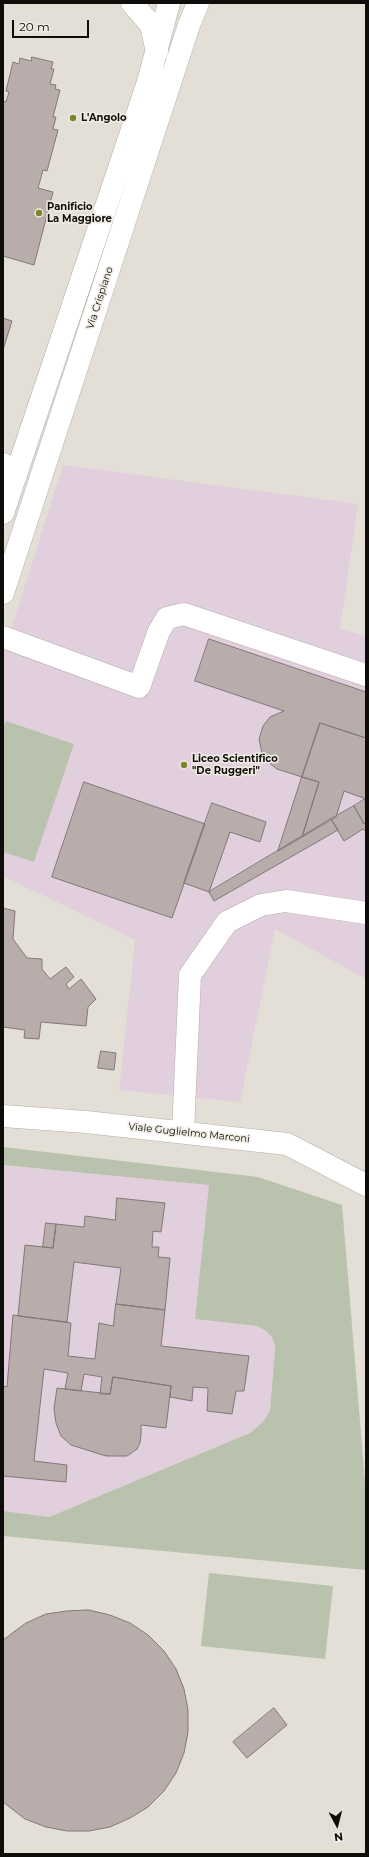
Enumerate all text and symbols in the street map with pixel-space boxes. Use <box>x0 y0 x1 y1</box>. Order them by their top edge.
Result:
scale bar <box>14 12 91 38</box>
text: 20 m <box>19 19 50 34</box>
place label: L'Angolo <box>81 112 127 124</box>
marker: L'Angolo <box>68 113 78 123</box>
place label: Panificio La Maggiore <box>47 201 112 224</box>
marker: Panificio La Maggiore <box>34 208 44 218</box>
street label: Via Crispiano <box>84 265 116 331</box>
place label: Liceo Scientifico "De Ruggeri" <box>192 753 278 776</box>
marker: Liceo Scientifico "De Ruggeri" <box>179 760 189 770</box>
street label: Viale Guglielmo Marconi <box>128 1121 250 1145</box>
north arrow <box>317 1805 357 1845</box>
text: N <box>333 1829 344 1844</box>

